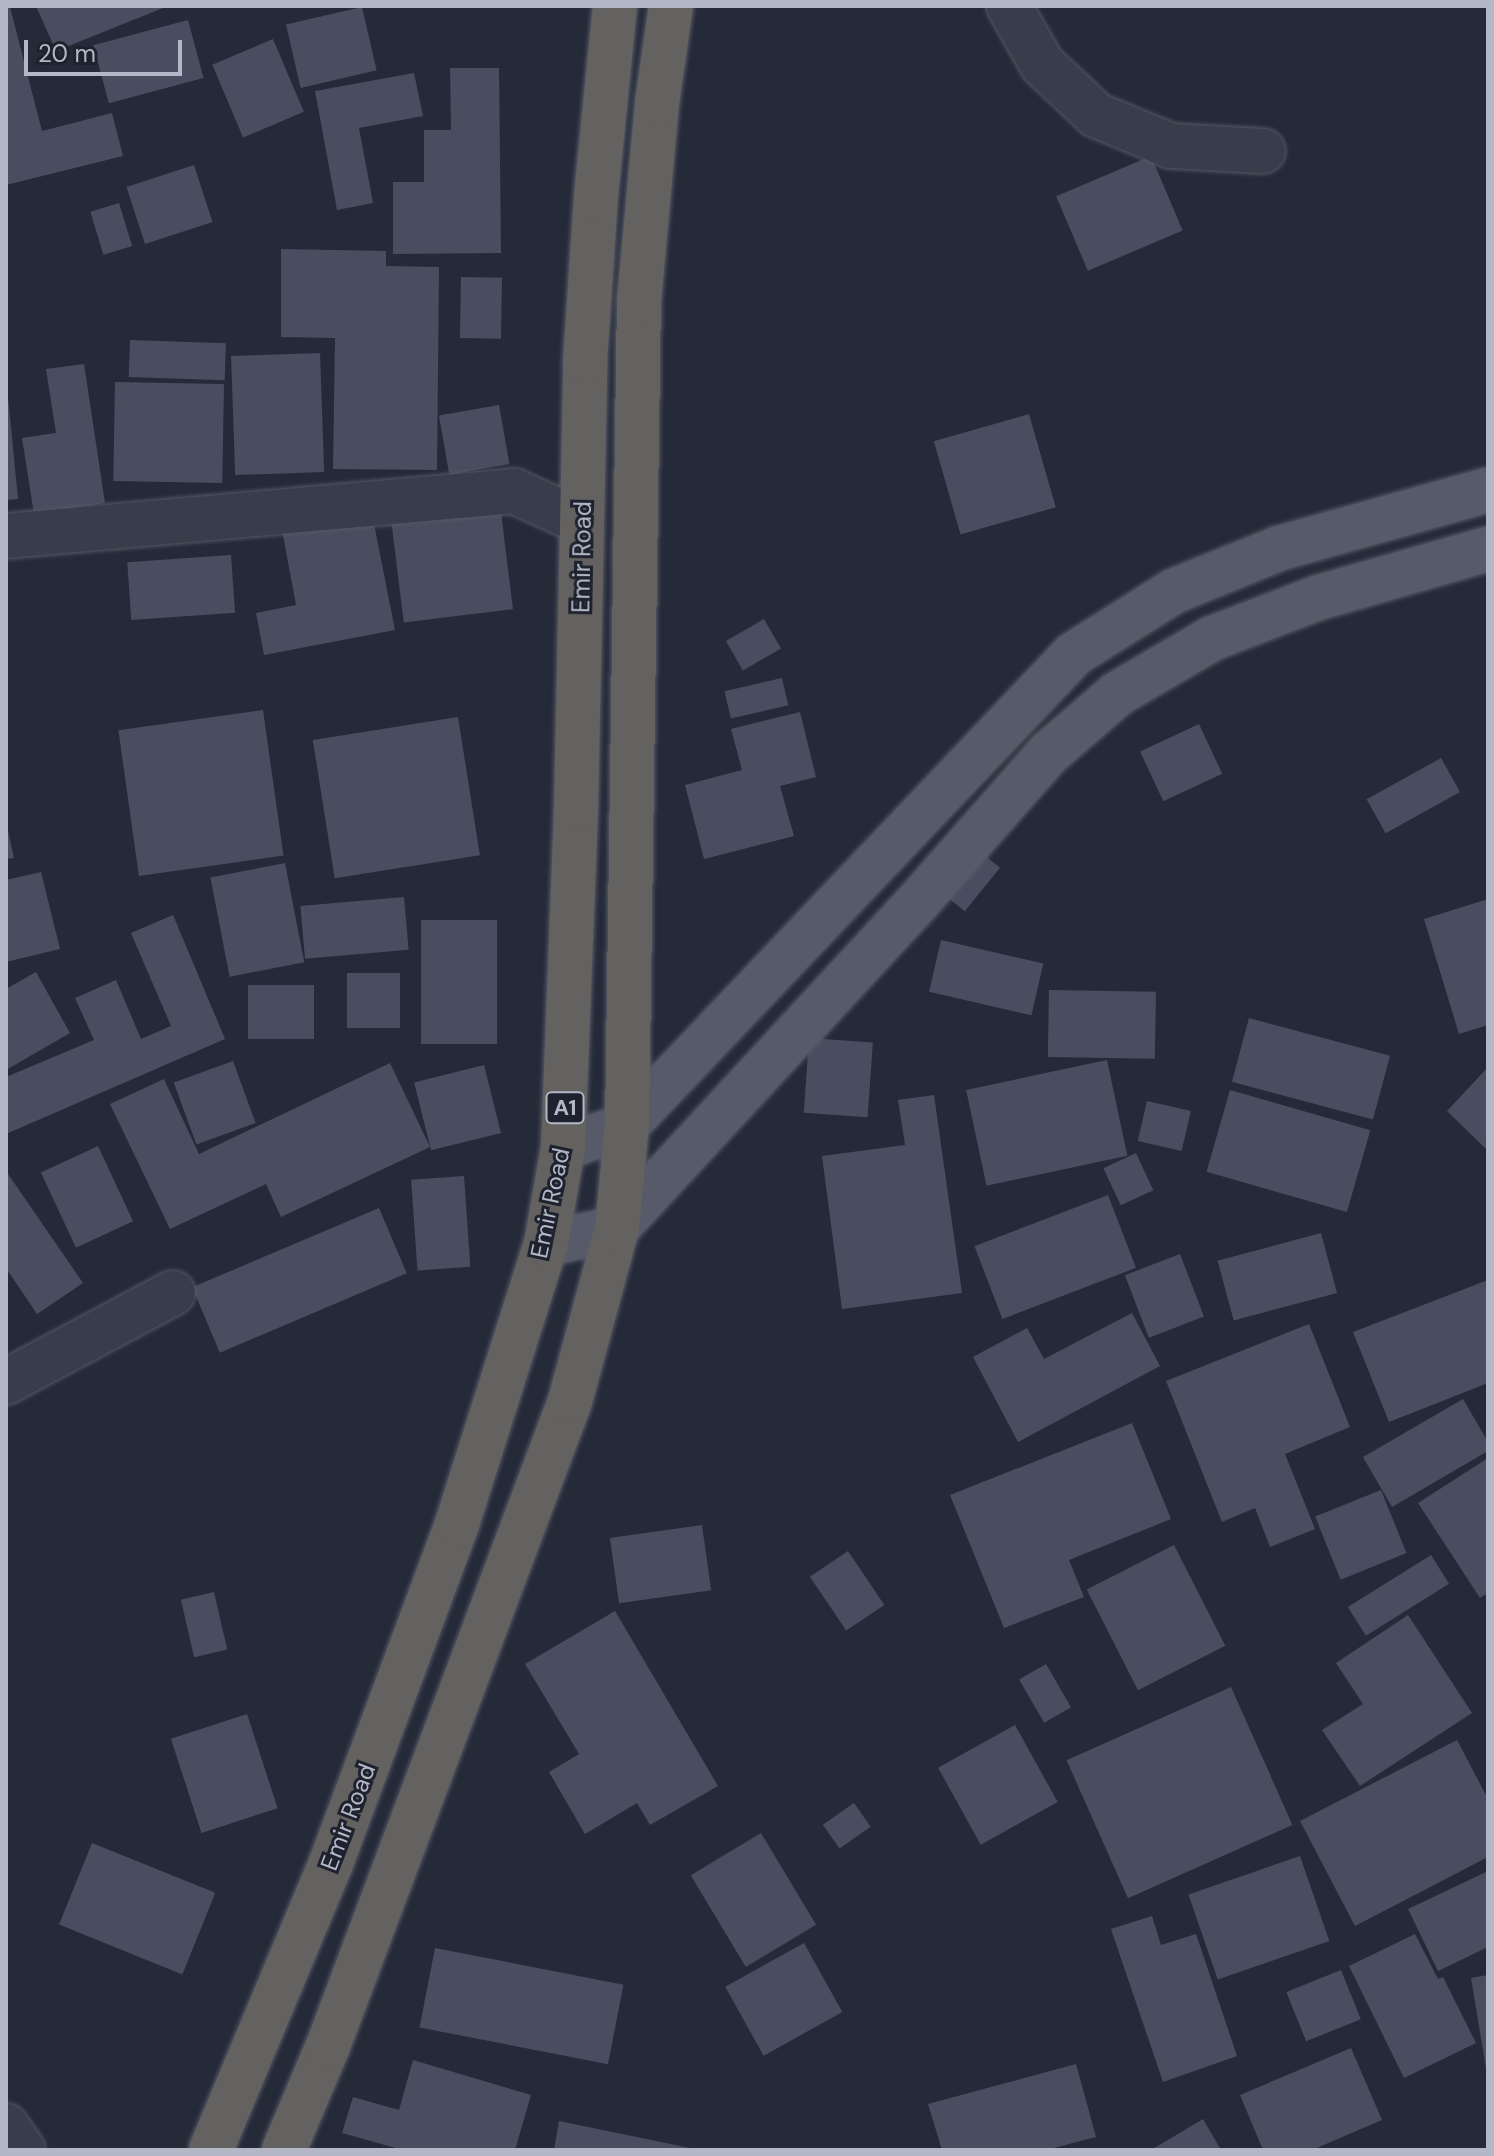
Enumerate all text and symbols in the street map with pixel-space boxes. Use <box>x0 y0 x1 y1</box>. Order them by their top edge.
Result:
scale bar <box>28 24 186 74</box>
text: 20 m <box>38 38 96 69</box>
street label: Emir Road <box>567 501 597 613</box>
road number: A1 <box>545 1090 585 1126</box>
street label: Emir Road <box>524 1145 576 1261</box>
street label: Emir Road <box>315 1760 381 1874</box>

